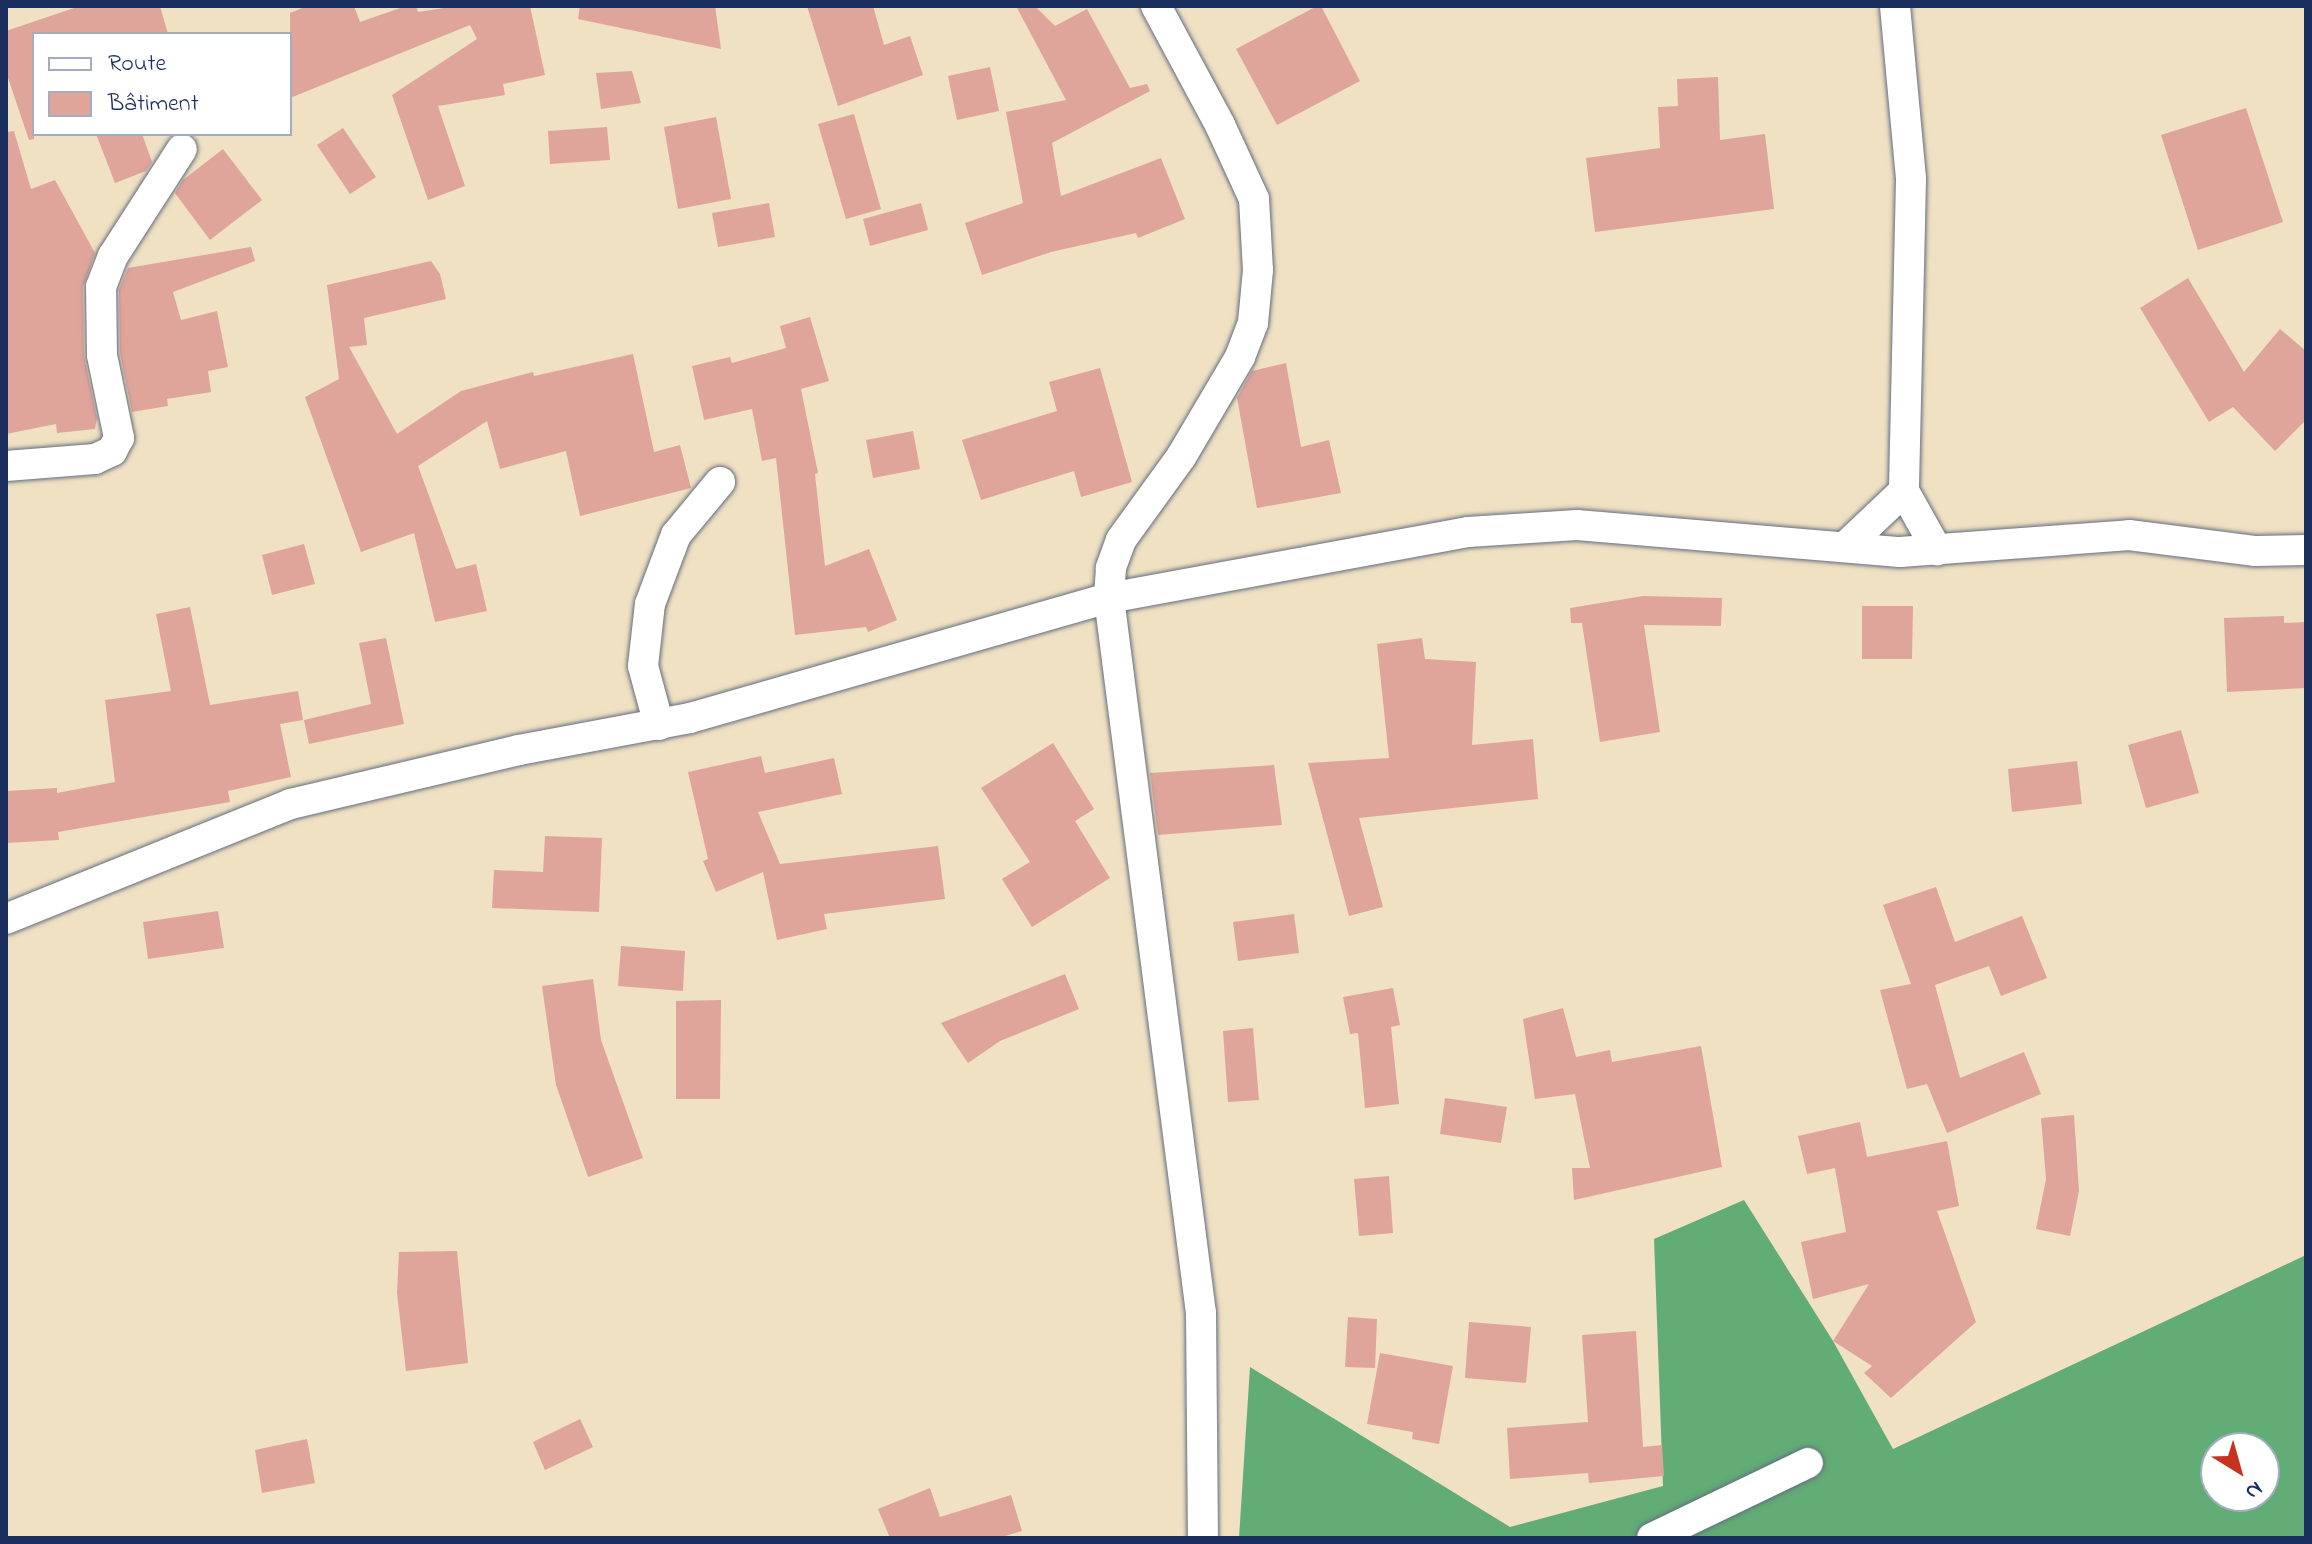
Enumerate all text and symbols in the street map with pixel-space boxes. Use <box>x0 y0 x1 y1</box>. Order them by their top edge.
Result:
legend <box>32 32 292 136</box>
text: Route <box>108 47 166 82</box>
text: Bâtiment <box>108 87 199 122</box>
north arrow <box>2200 1432 2280 1512</box>
text: N <box>2238 1472 2269 1507</box>

